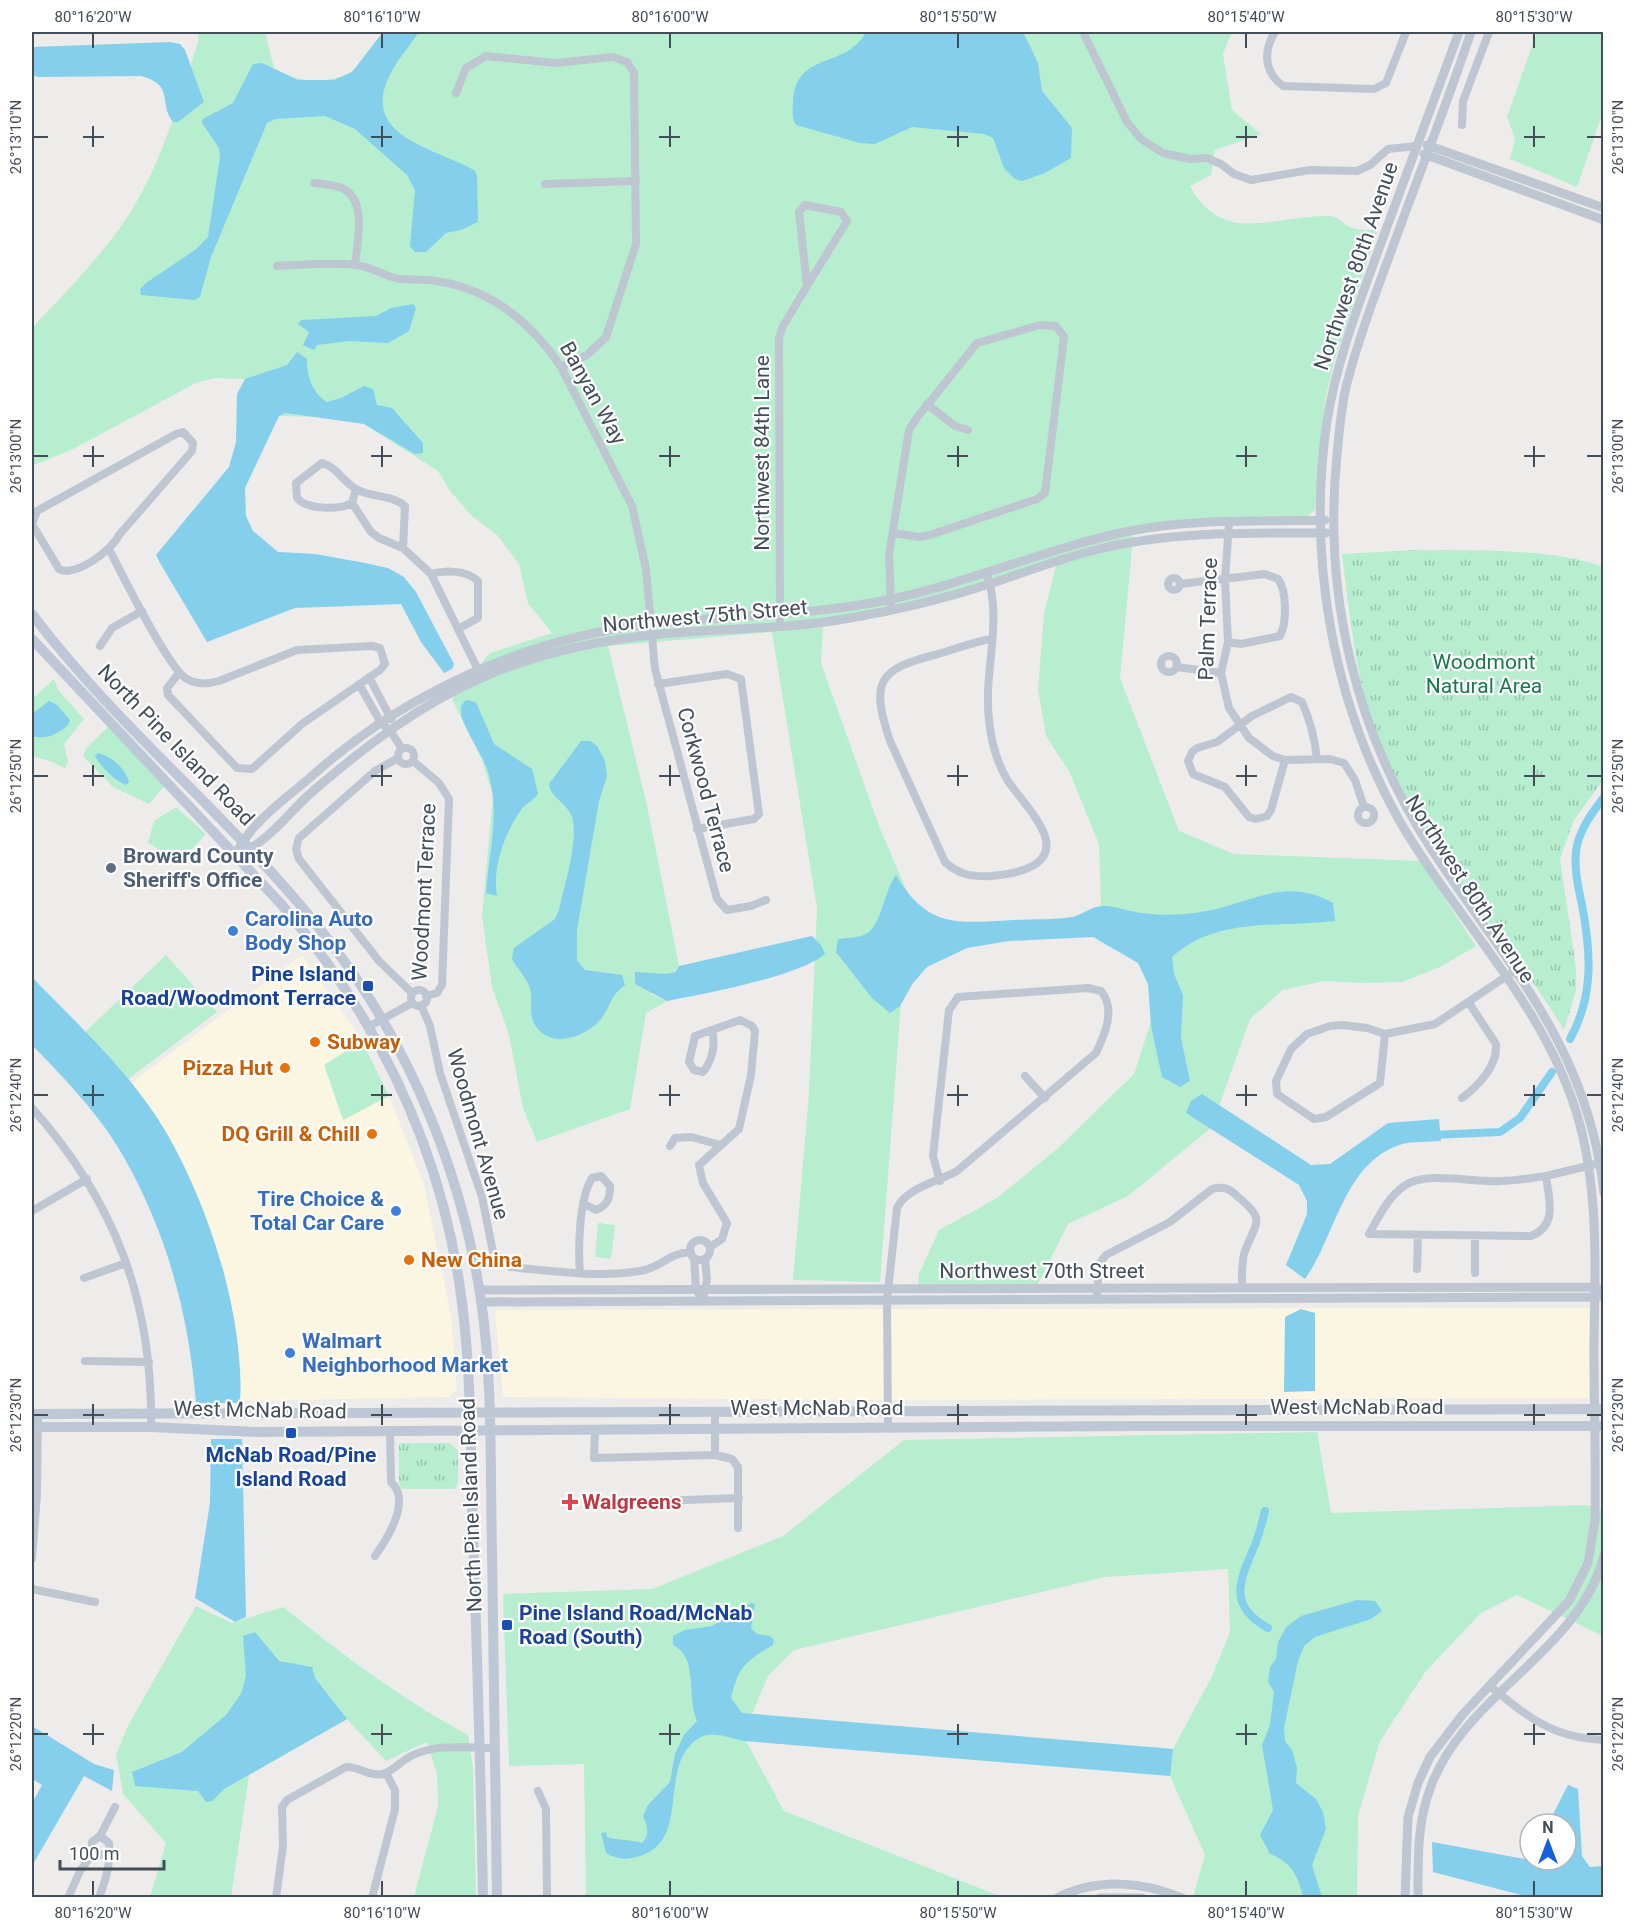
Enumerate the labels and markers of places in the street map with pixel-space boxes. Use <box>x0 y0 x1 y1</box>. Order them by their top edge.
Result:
place label: Broward County Sheriff's Office <box>123 844 274 892</box>
marker: Broward County Sheriff's Office <box>104 861 118 875</box>
place label: Carolina Auto Body Shop <box>245 907 373 955</box>
marker: Carolina Auto Body Shop <box>226 924 240 938</box>
place label: Pine Island Road/Woodmont Terrace <box>121 962 356 1010</box>
marker: Pine Island Road/Woodmont Terrace <box>361 979 375 993</box>
place label: Subway <box>327 1030 401 1054</box>
marker: Subway <box>308 1035 322 1049</box>
place label: Pizza Hut <box>182 1056 273 1080</box>
marker: Pizza Hut <box>278 1061 292 1075</box>
place label: DQ Grill & Chill <box>222 1122 360 1146</box>
marker: DQ Grill & Chill <box>365 1127 379 1141</box>
place label: Tire Choice & Total Car Care <box>250 1187 384 1235</box>
marker: Tire Choice & Total Car Care <box>389 1204 403 1218</box>
place label: New China <box>421 1248 522 1272</box>
marker: New China <box>402 1253 416 1267</box>
place label: Walmart Neighborhood Market <box>302 1329 508 1377</box>
marker: Walmart Neighborhood Market <box>283 1346 297 1360</box>
marker: McNab Road/Pine Island Road <box>284 1426 298 1440</box>
place label: McNab Road/Pine Island Road <box>206 1443 376 1491</box>
place label: Walgreens <box>582 1490 682 1514</box>
marker: Walgreens <box>563 1495 577 1509</box>
place label: Pine Island Road/McNab Road (South) <box>519 1601 753 1649</box>
marker: Pine Island Road/McNab Road (South) <box>500 1618 514 1632</box>

